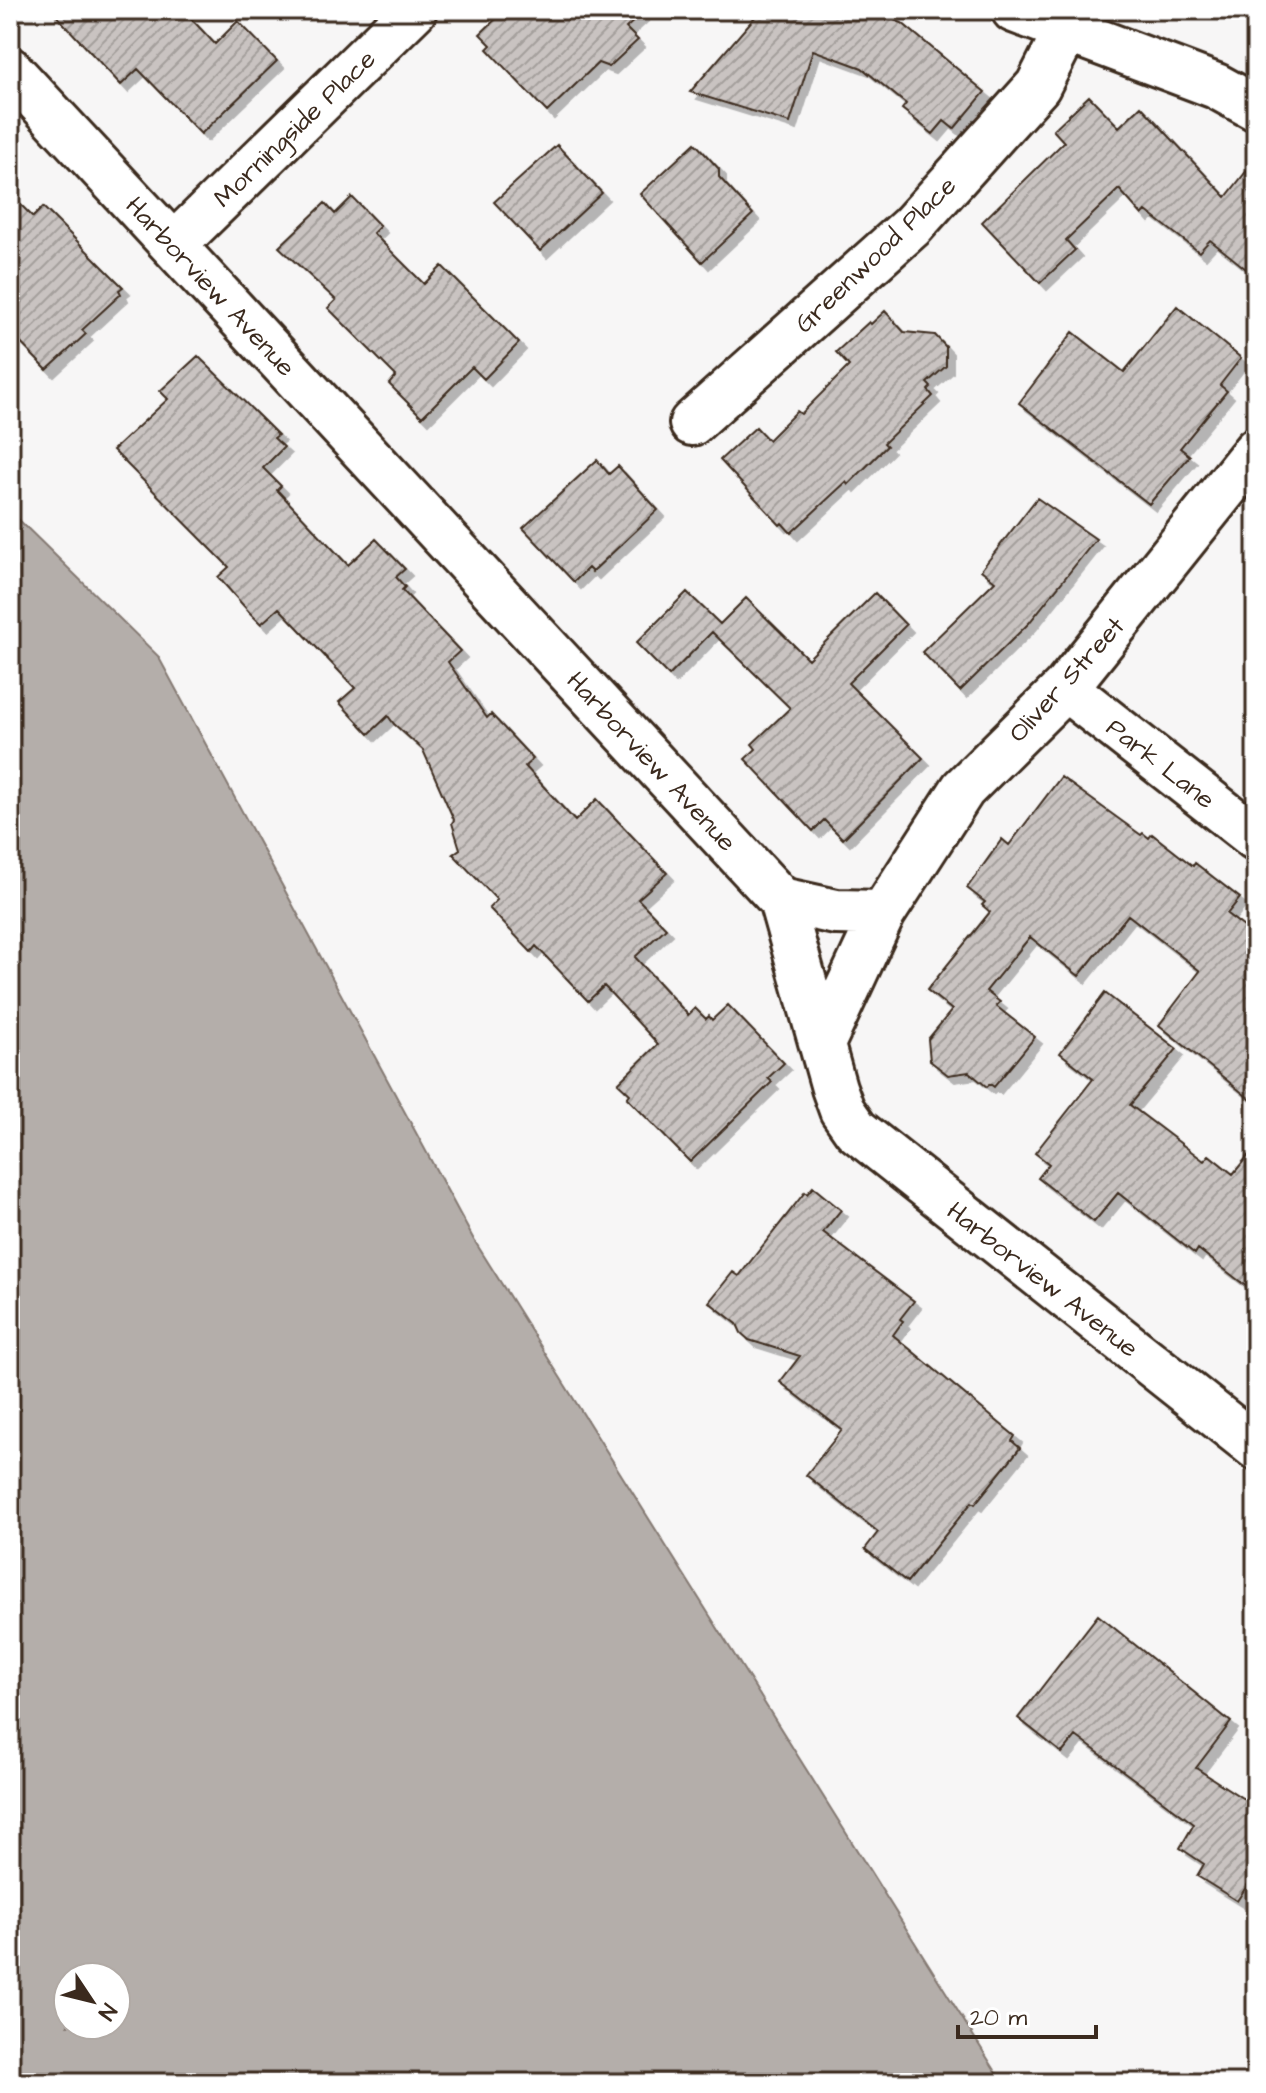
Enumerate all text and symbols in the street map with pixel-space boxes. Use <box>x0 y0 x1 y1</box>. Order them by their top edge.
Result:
street label: Morningside Place <box>206 42 385 217</box>
street label: Greenwood Place <box>787 168 964 341</box>
street label: Harborview Avenue <box>117 189 303 385</box>
street label: Oliver Street <box>1001 609 1133 750</box>
street label: Harborview Avenue <box>558 664 744 860</box>
street label: Park Lane <box>1099 710 1222 818</box>
street label: Harborview Avenue <box>939 1193 1146 1366</box>
north arrow <box>52 1961 132 2041</box>
scale bar <box>958 1989 1096 2039</box>
text: N <box>90 1997 124 2026</box>
text: 20 m <box>970 2001 1027 2035</box>

